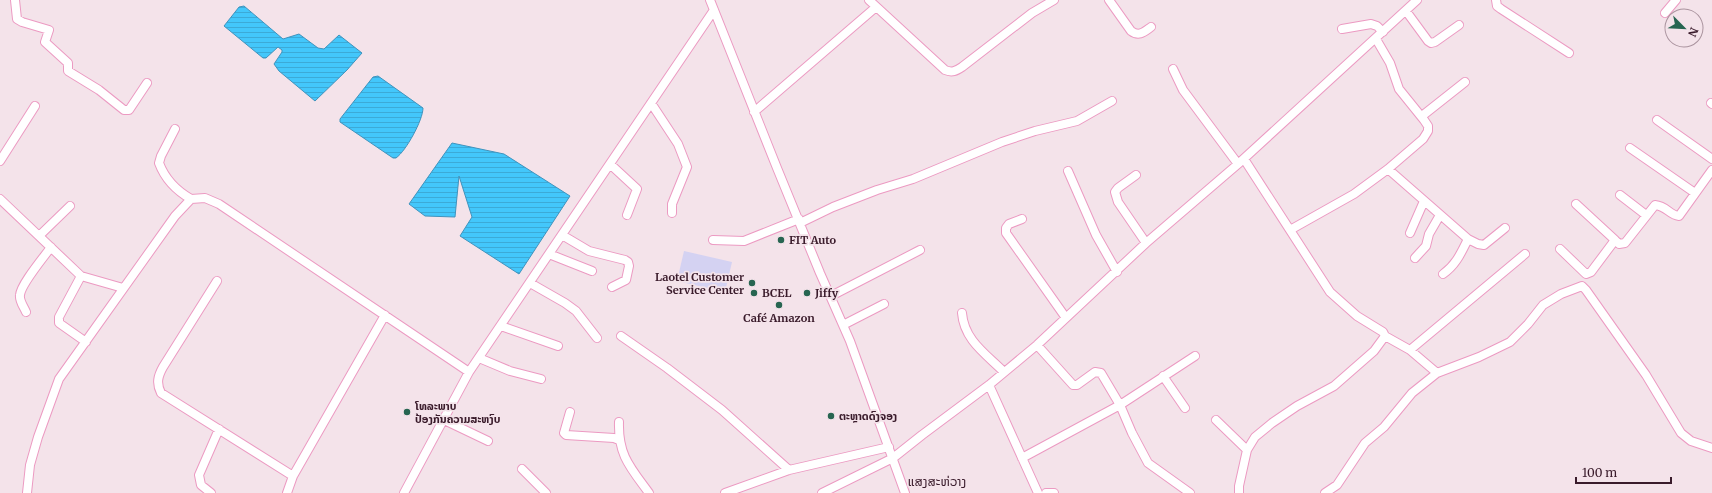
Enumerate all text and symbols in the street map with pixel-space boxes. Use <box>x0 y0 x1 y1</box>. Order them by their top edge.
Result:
north arrow <box>1664 8 1704 48</box>
text: N <box>1685 25 1701 39</box>
place label: FIT Auto <box>789 233 836 247</box>
marker: FIT Auto <box>776 235 786 245</box>
place label: Laotel Customer Service Center <box>655 270 744 297</box>
marker: Laotel Customer Service Center <box>747 278 757 288</box>
place label: BCEL <box>762 286 791 300</box>
place label: Jiffy <box>814 286 839 300</box>
marker: BCEL <box>749 288 759 298</box>
marker: Jiffy <box>802 288 812 298</box>
marker: Café Amazon <box>774 300 784 310</box>
place label: Café Amazon <box>743 311 815 325</box>
place label: ໂທລະພາບ ປ້ອງກັນຄວາມສະຫງົບ <box>414 399 501 426</box>
marker: ໂທລະພາບ ປ້ອງກັນຄວາມສະຫງົບ <box>402 407 412 417</box>
place label: ຕະຫຼາດດົງຈອງ <box>839 409 897 423</box>
marker: ຕະຫຼາດດົງຈອງ <box>826 411 836 421</box>
scale bar <box>1576 459 1671 485</box>
text: 100 m <box>1582 465 1617 480</box>
district label: ແສງສະຫ່ວາງ <box>908 473 966 490</box>

